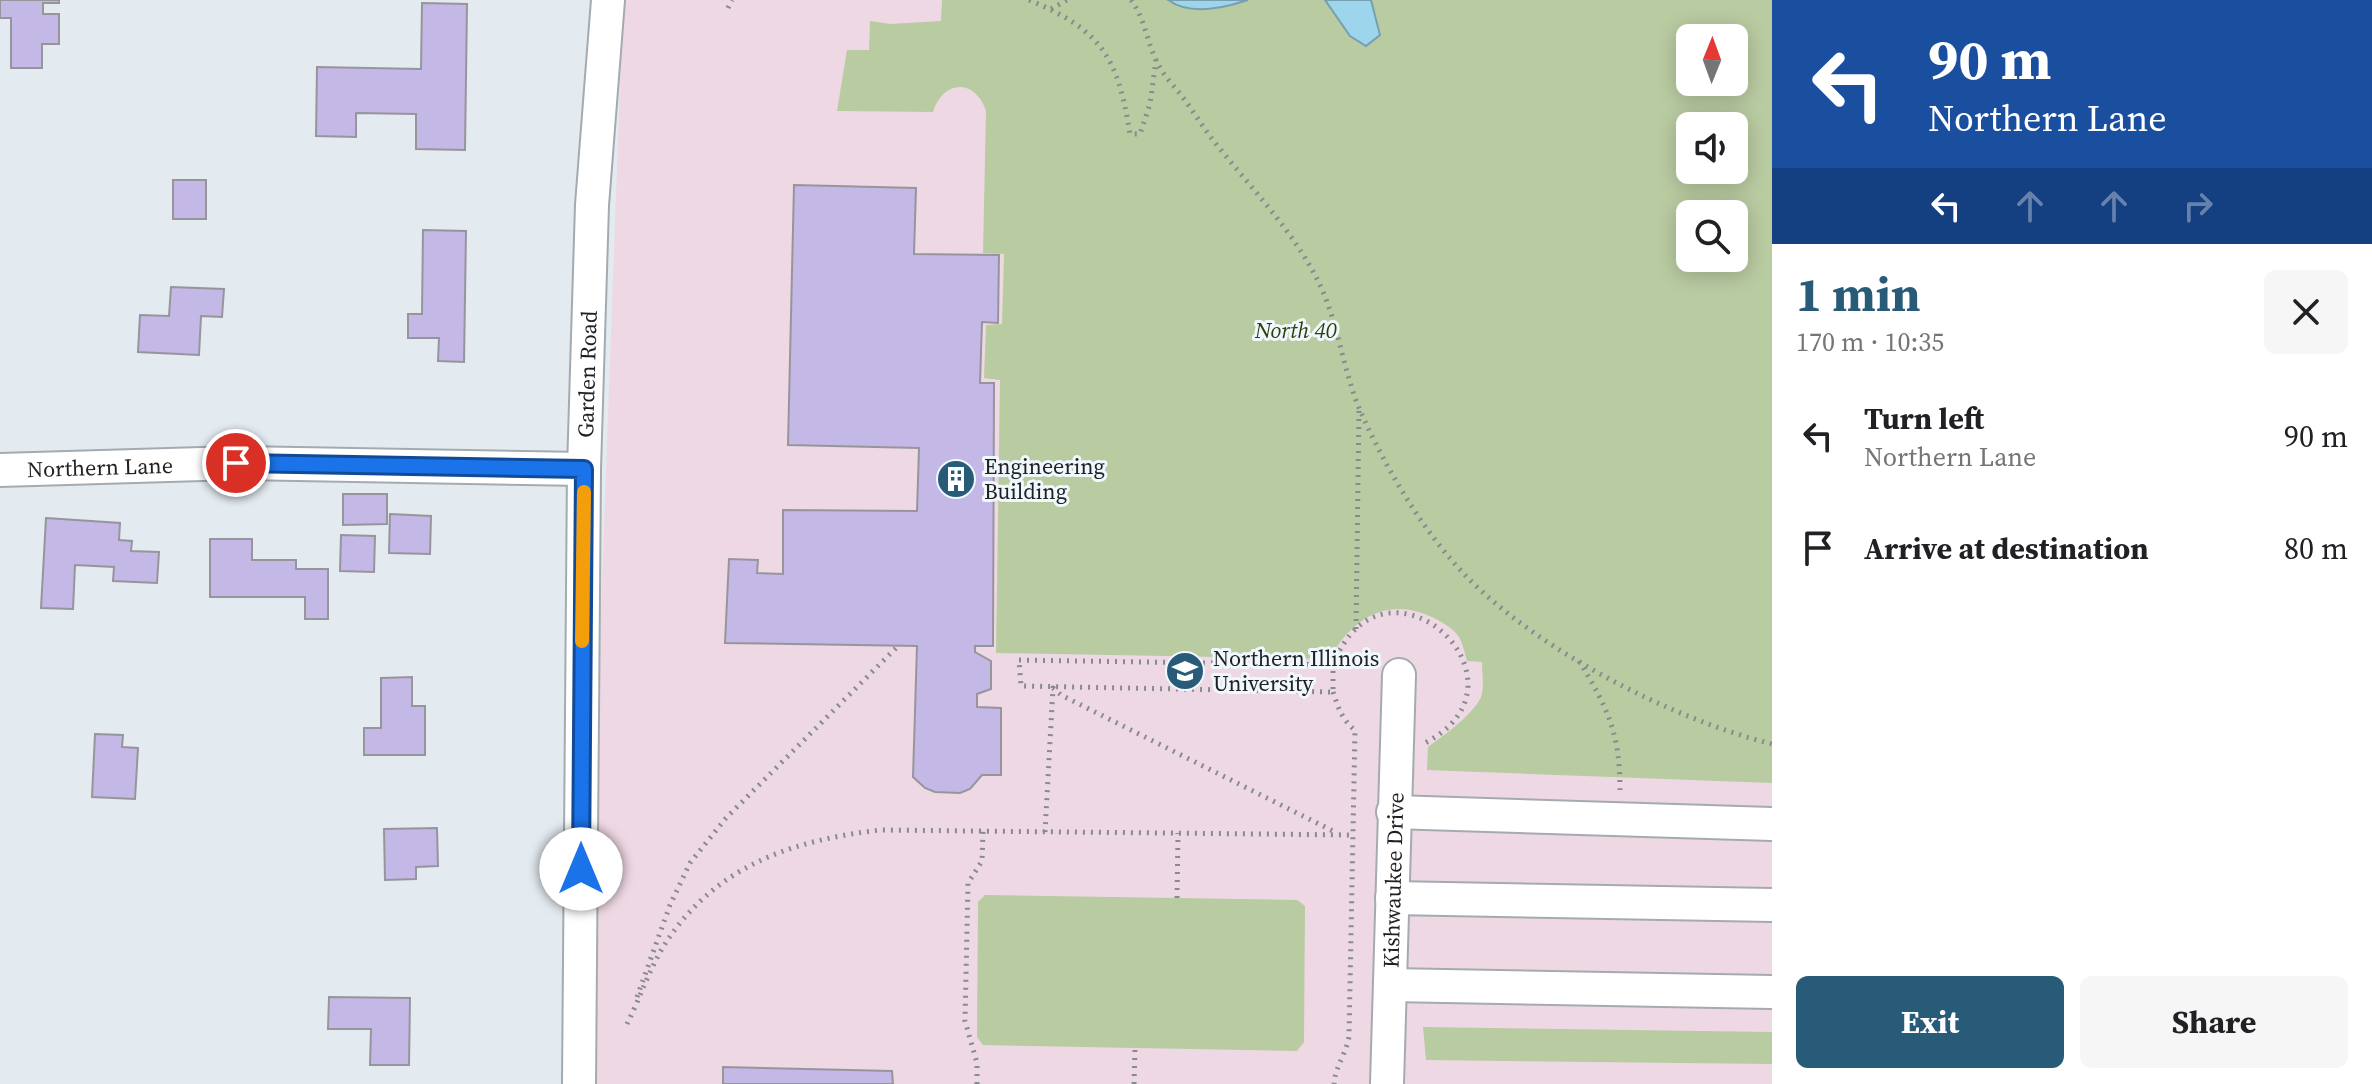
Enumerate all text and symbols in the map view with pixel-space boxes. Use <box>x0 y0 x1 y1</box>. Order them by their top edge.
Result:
text: 90 m <box>1928 21 2051 98</box>
north arrow <box>1676 24 1748 96</box>
map controls <box>1676 24 1748 272</box>
icon: left <box>1796 32 1900 136</box>
text: Northern Lane <box>1928 94 2167 143</box>
button: sound <box>1676 112 1748 184</box>
icon: left <box>1924 184 1968 228</box>
icon: ahead <box>2008 184 2052 228</box>
icon: ahead <box>2092 184 2136 228</box>
icon: right <box>2176 184 2220 228</box>
button: search <box>1676 200 1748 272</box>
text: 1 min <box>1796 261 1921 327</box>
button: close <box>2264 270 2348 354</box>
street label: Garden Road <box>570 309 604 438</box>
park label: North 40 <box>1254 315 1337 345</box>
text: 170 m · 10:35 <box>1796 324 1944 360</box>
text: Turn left <box>1864 398 1984 439</box>
icon: left <box>1796 414 1840 458</box>
text: 90 m <box>2284 416 2348 457</box>
pin <box>202 429 270 497</box>
text: Northern Lane <box>1864 439 2036 475</box>
icon: arrive <box>214 441 258 485</box>
street label: Northern Lane <box>27 450 173 484</box>
place label: Engineering Building <box>984 451 1105 506</box>
building icon: Engineering Building <box>935 458 977 500</box>
icon: arrive <box>1796 526 1840 570</box>
text: Arrive at destination <box>1864 528 2149 569</box>
text: 80 m <box>2284 528 2348 569</box>
place label: Northern Illinois University <box>1213 643 1379 698</box>
school or university icon: Northern Illinois University <box>1164 650 1206 692</box>
street label: Kishwaukee Drive <box>1375 792 1411 968</box>
position arrow <box>539 827 623 911</box>
button: Exit <box>1796 976 2064 1068</box>
button: Share <box>2080 976 2348 1068</box>

